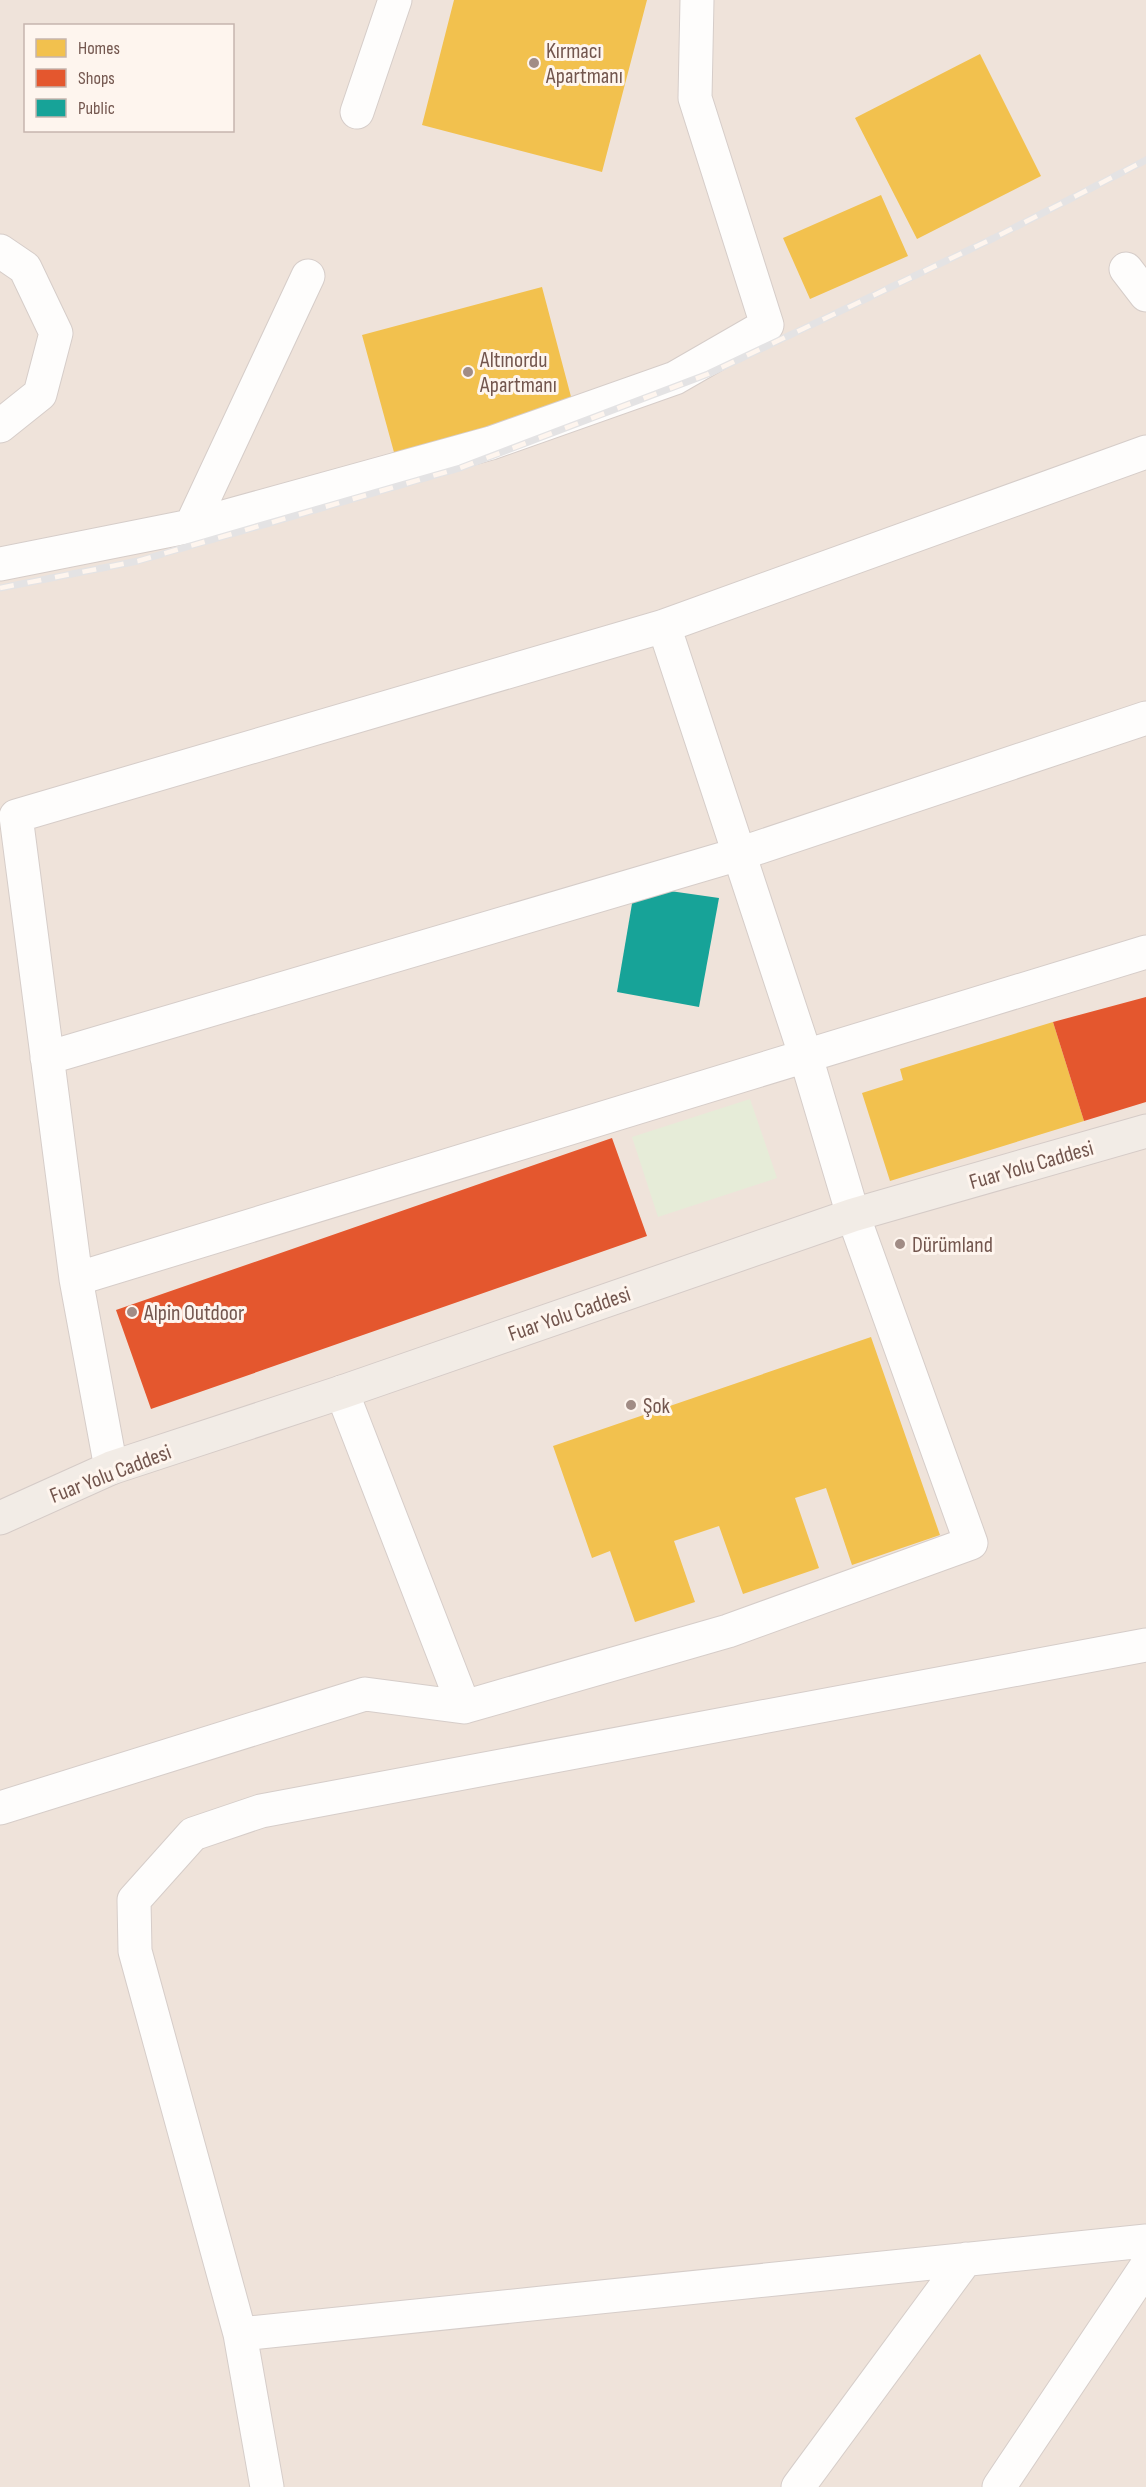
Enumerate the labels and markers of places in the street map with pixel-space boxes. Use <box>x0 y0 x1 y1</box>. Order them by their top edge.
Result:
place label: Kırmacı Apartmanı <box>545 38 623 90</box>
marker: Kırmacı Apartmanı <box>527 56 541 70</box>
place label: Altınordu Apartmanı <box>479 347 557 399</box>
marker: Altınordu Apartmanı <box>461 365 475 379</box>
place label: Dürümland <box>912 1232 993 1259</box>
marker: Dürümland <box>893 1237 907 1251</box>
place label: Alpin Outdoor <box>143 1300 244 1327</box>
marker: Alpin Outdoor <box>125 1305 139 1319</box>
place label: Şok <box>643 1393 671 1420</box>
marker: Şok <box>624 1398 638 1412</box>

